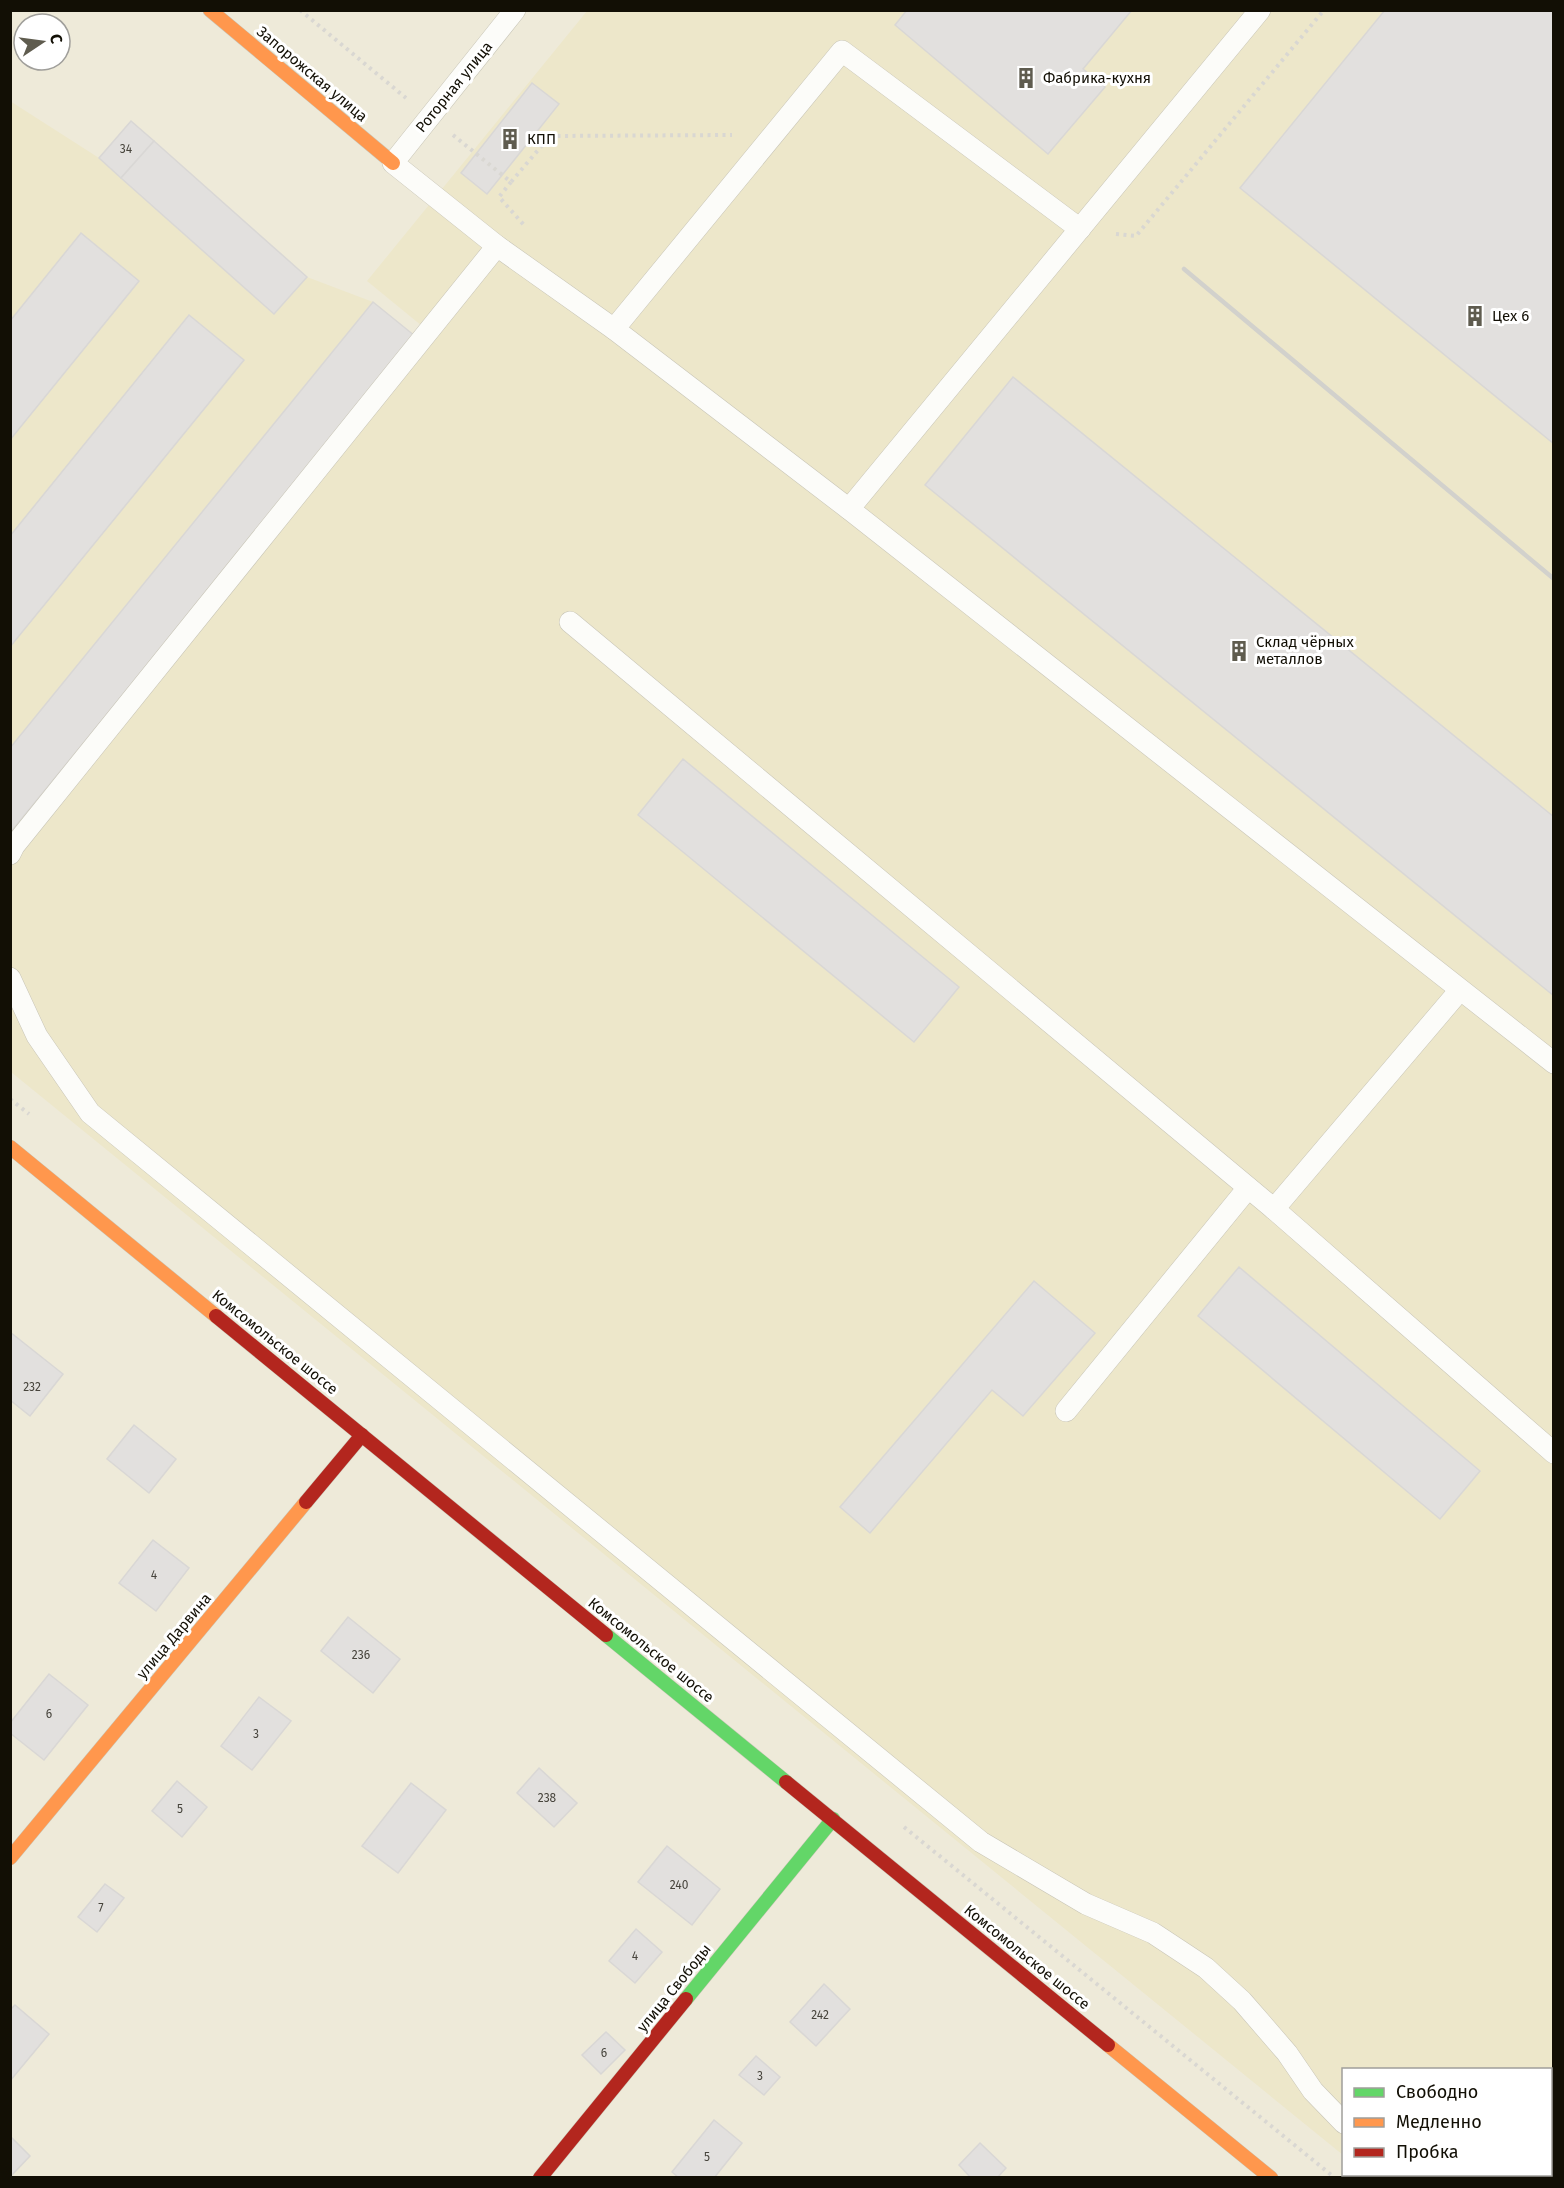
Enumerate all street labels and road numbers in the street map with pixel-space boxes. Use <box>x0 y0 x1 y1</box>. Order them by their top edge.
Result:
street label: Запорожская улица <box>253 23 371 125</box>
street label: Роторная улица <box>412 38 496 136</box>
street label: Комсомольское шоссе <box>209 1286 341 1398</box>
street label: улица Дарвина <box>133 1589 215 1683</box>
street label: Комсомольское шоссе <box>585 1594 717 1706</box>
street label: Комсомольское шоссе <box>961 1901 1093 2013</box>
street label: улица Свободы <box>633 1940 715 2036</box>

